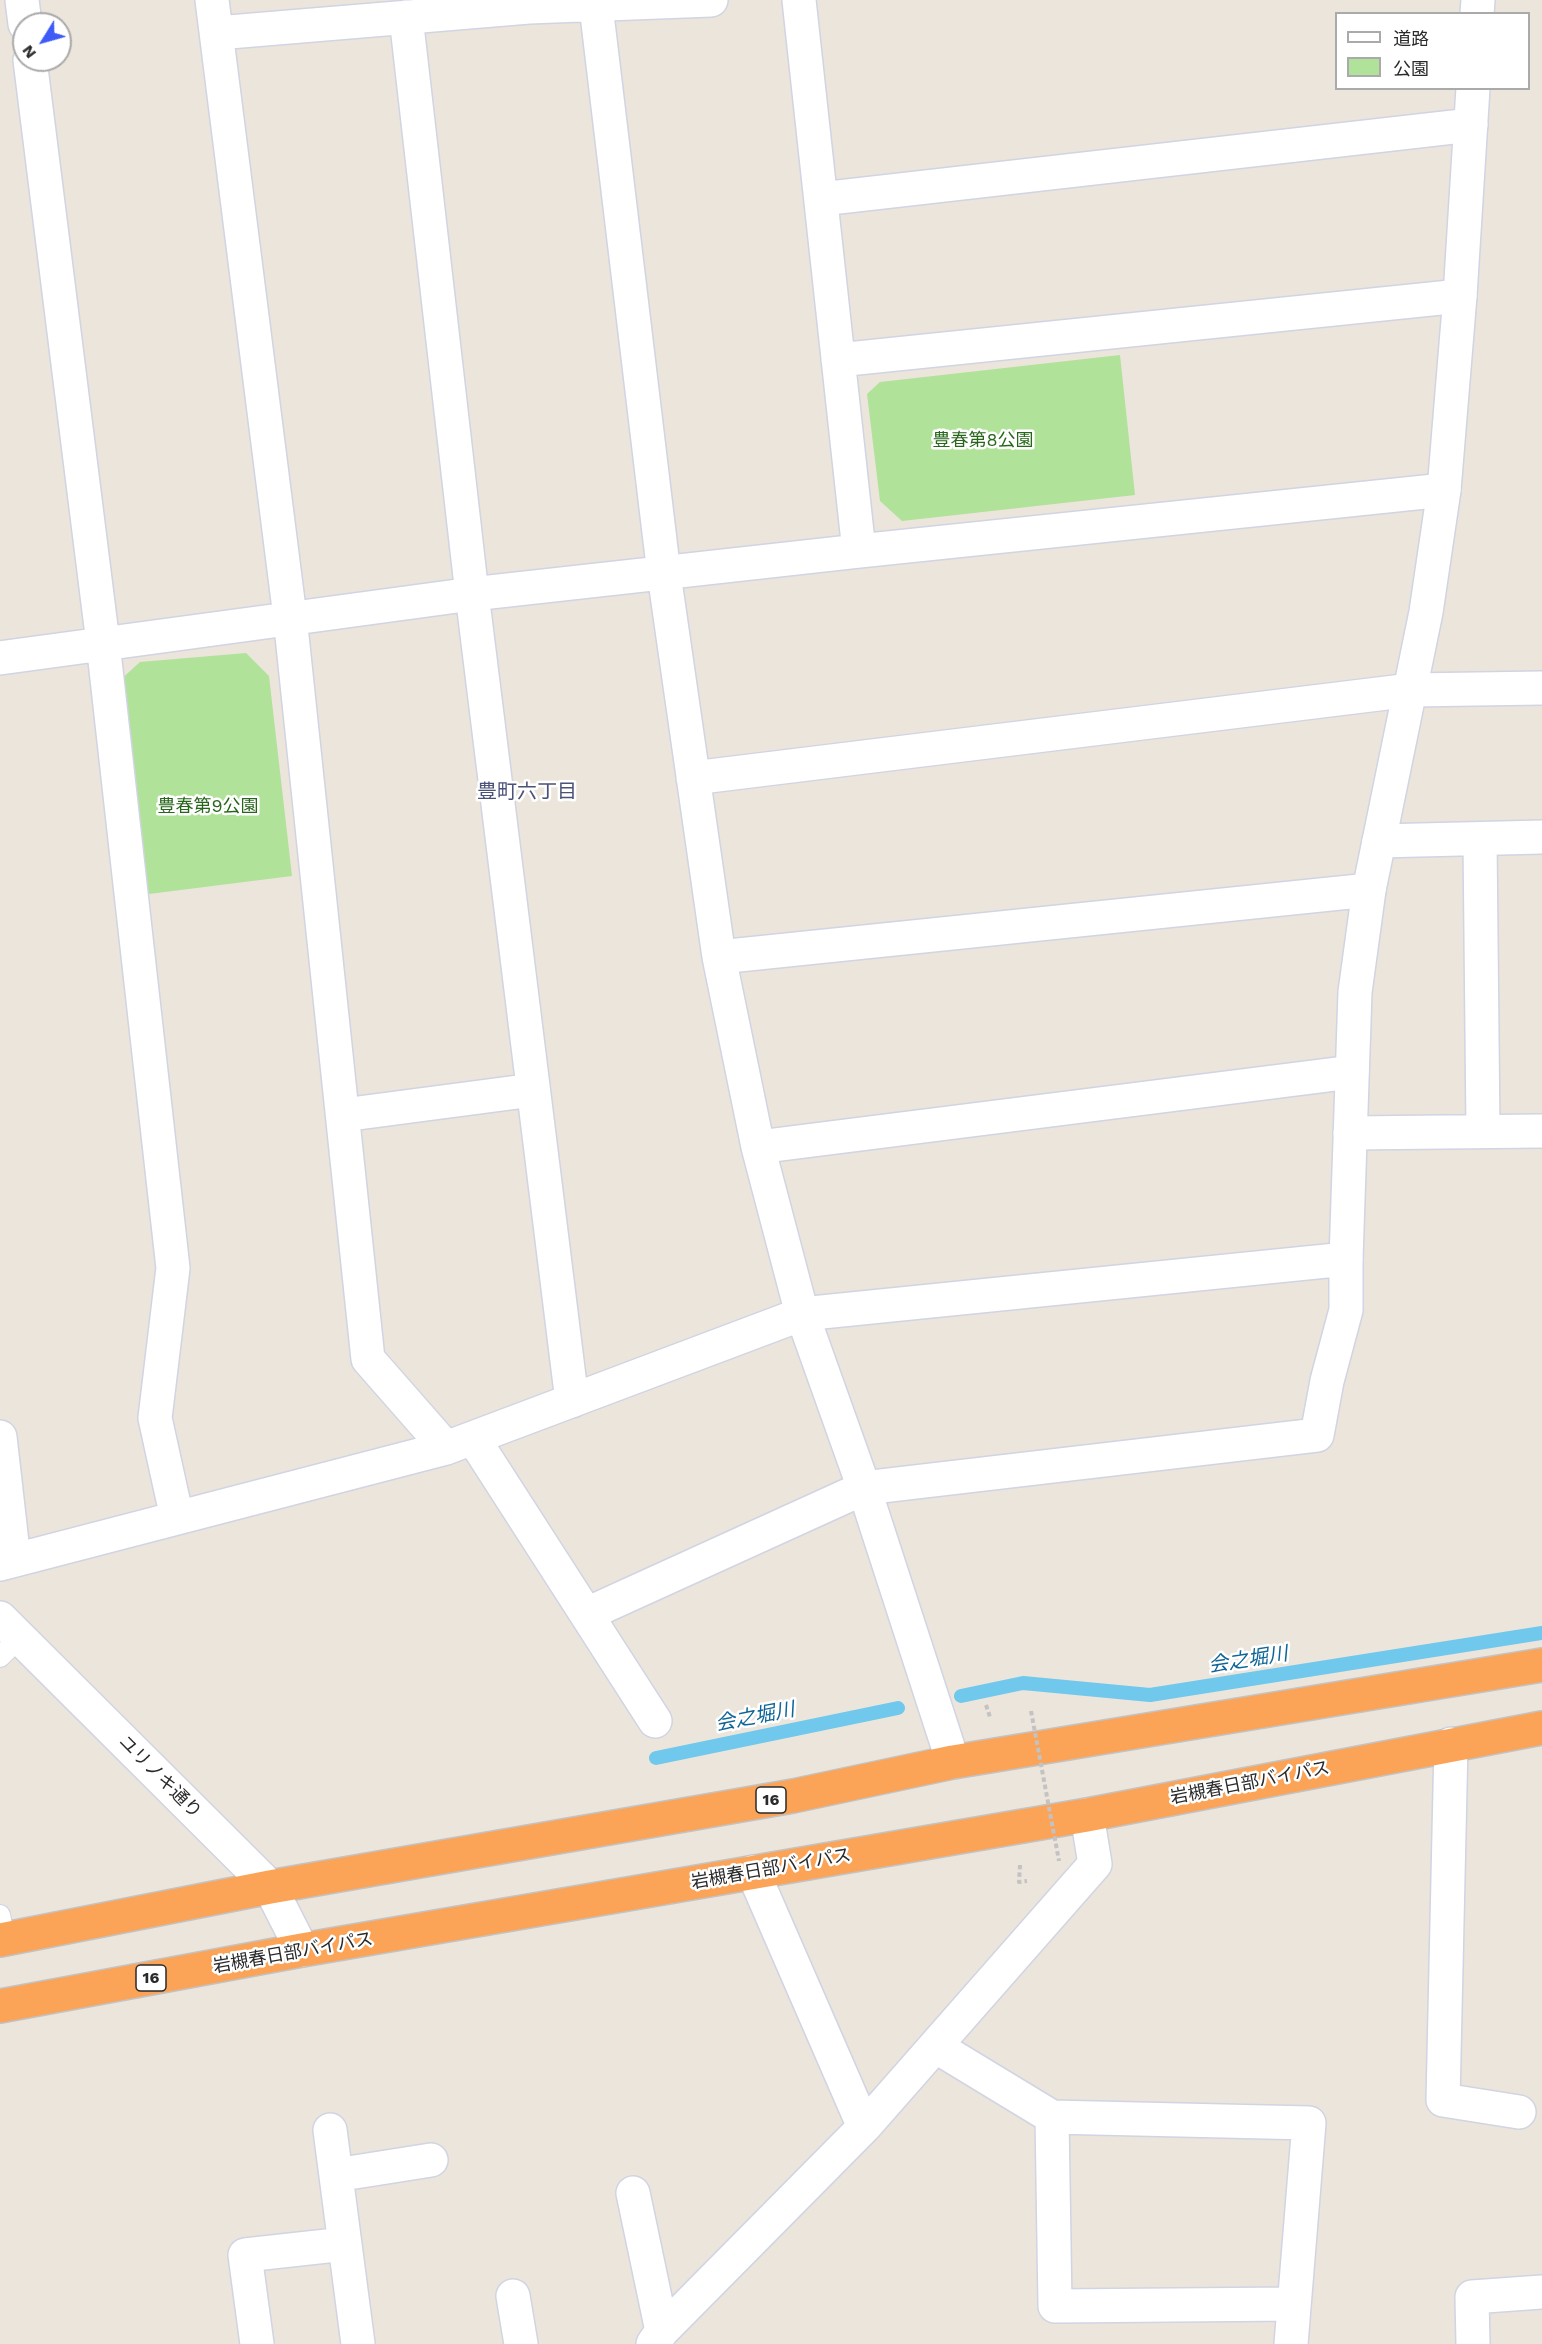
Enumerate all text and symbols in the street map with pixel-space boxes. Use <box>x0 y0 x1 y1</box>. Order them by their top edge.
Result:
north arrow <box>12 12 72 72</box>
legend <box>1335 12 1530 90</box>
text: 道路 <box>1393 28 1429 49</box>
text: N <box>18 41 40 62</box>
text: 公園 <box>1393 58 1429 79</box>
park label: 豊春第8公園 <box>932 430 1034 452</box>
district label: 豊町六丁目 <box>477 780 577 804</box>
park label: 豊春第9公園 <box>157 796 259 818</box>
water label: 会之堀川 <box>1207 1642 1289 1678</box>
water label: 会之堀川 <box>713 1698 797 1736</box>
street label: ユリノキ通り <box>114 1731 206 1823</box>
street label: 岩槻春日部バイパス <box>1168 1757 1332 1809</box>
road number: 16 <box>756 1787 786 1813</box>
street label: 岩槻春日部バイパス <box>689 1844 853 1894</box>
street label: 岩槻春日部バイパス <box>211 1928 375 1978</box>
road number: 16 <box>136 1965 166 1991</box>

